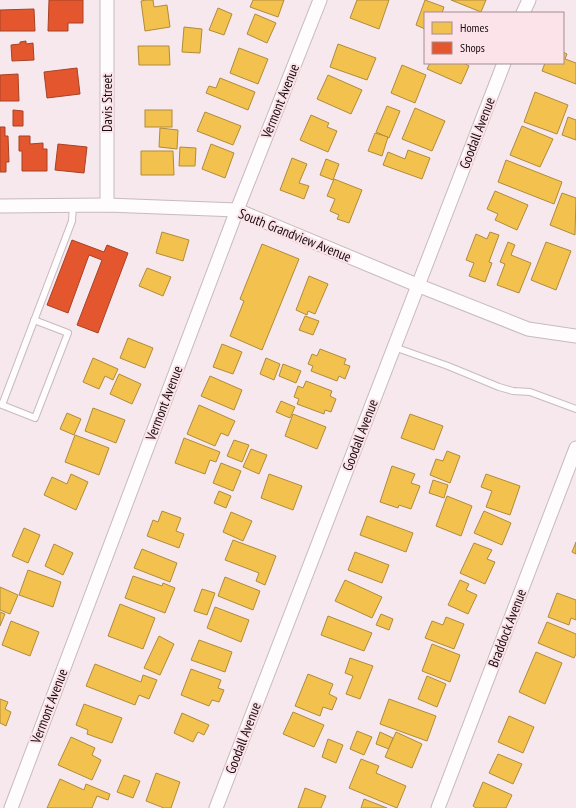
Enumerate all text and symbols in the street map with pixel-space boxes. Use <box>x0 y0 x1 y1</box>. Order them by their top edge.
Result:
legend <box>424 12 564 64</box>
text: Homes <box>460 20 488 35</box>
text: Shops <box>460 40 485 55</box>
street label: Vermont Avenue <box>257 61 303 142</box>
street label: Davis Street <box>98 74 116 132</box>
street label: Goodall Avenue <box>455 94 499 171</box>
street label: South Grandview Avenue <box>236 204 354 266</box>
street label: Vermont Avenue <box>141 363 187 444</box>
street label: Goodall Avenue <box>338 396 382 473</box>
street label: Braddock Avenue <box>484 586 530 670</box>
street label: Vermont Avenue <box>26 666 72 747</box>
street label: Goodall Avenue <box>221 699 265 776</box>

